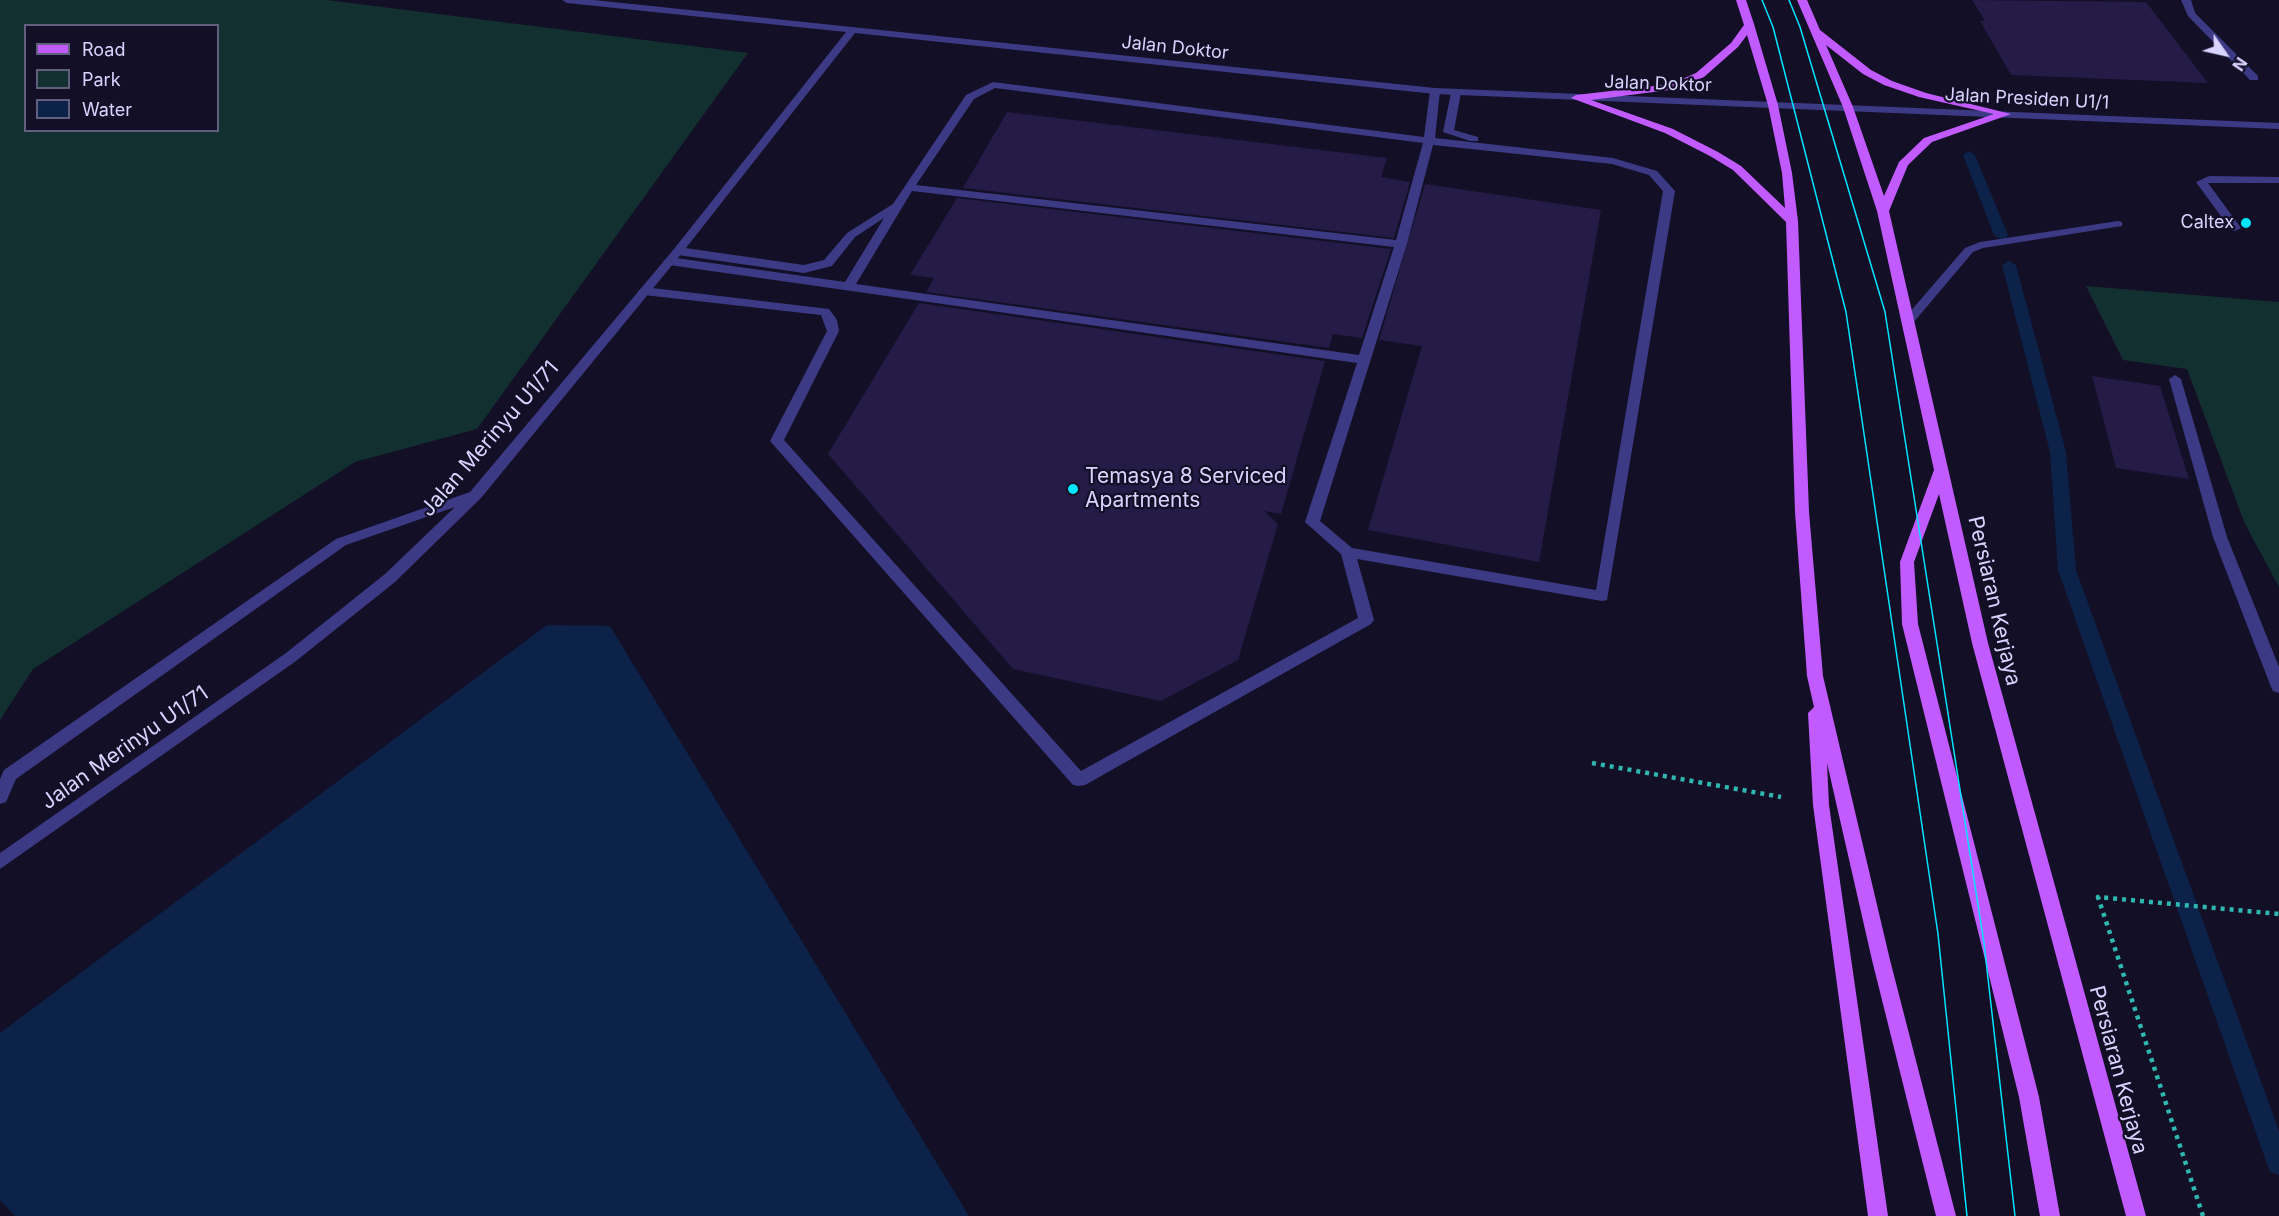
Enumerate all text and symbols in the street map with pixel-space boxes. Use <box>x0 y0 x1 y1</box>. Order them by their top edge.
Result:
legend <box>24 24 219 132</box>
north arrow <box>2195 24 2255 84</box>
street label: Jalan Doktor <box>1120 32 1230 64</box>
text: Road <box>82 39 125 60</box>
text: N <box>2228 53 2252 75</box>
text: Park <box>82 69 121 90</box>
street label: Jalan Doktor <box>1604 71 1712 97</box>
street label: Jalan Presiden U1/1 <box>1944 84 2110 114</box>
text: Water <box>82 99 132 120</box>
place label: Caltex <box>2180 212 2234 234</box>
marker: Caltex <box>2239 216 2253 230</box>
street label: Jalan Merinyu U1/71 <box>416 356 564 522</box>
place label: Temasya 8 Serviced Apartments <box>1085 464 1287 514</box>
marker: Temasya 8 Serviced Apartments <box>1066 482 1080 496</box>
street label: Persiaran Kerjaya <box>1962 514 2026 688</box>
street label: Jalan Merinyu U1/71 <box>37 681 213 815</box>
street label: Persiaran Kerjaya <box>2083 983 2153 1157</box>

